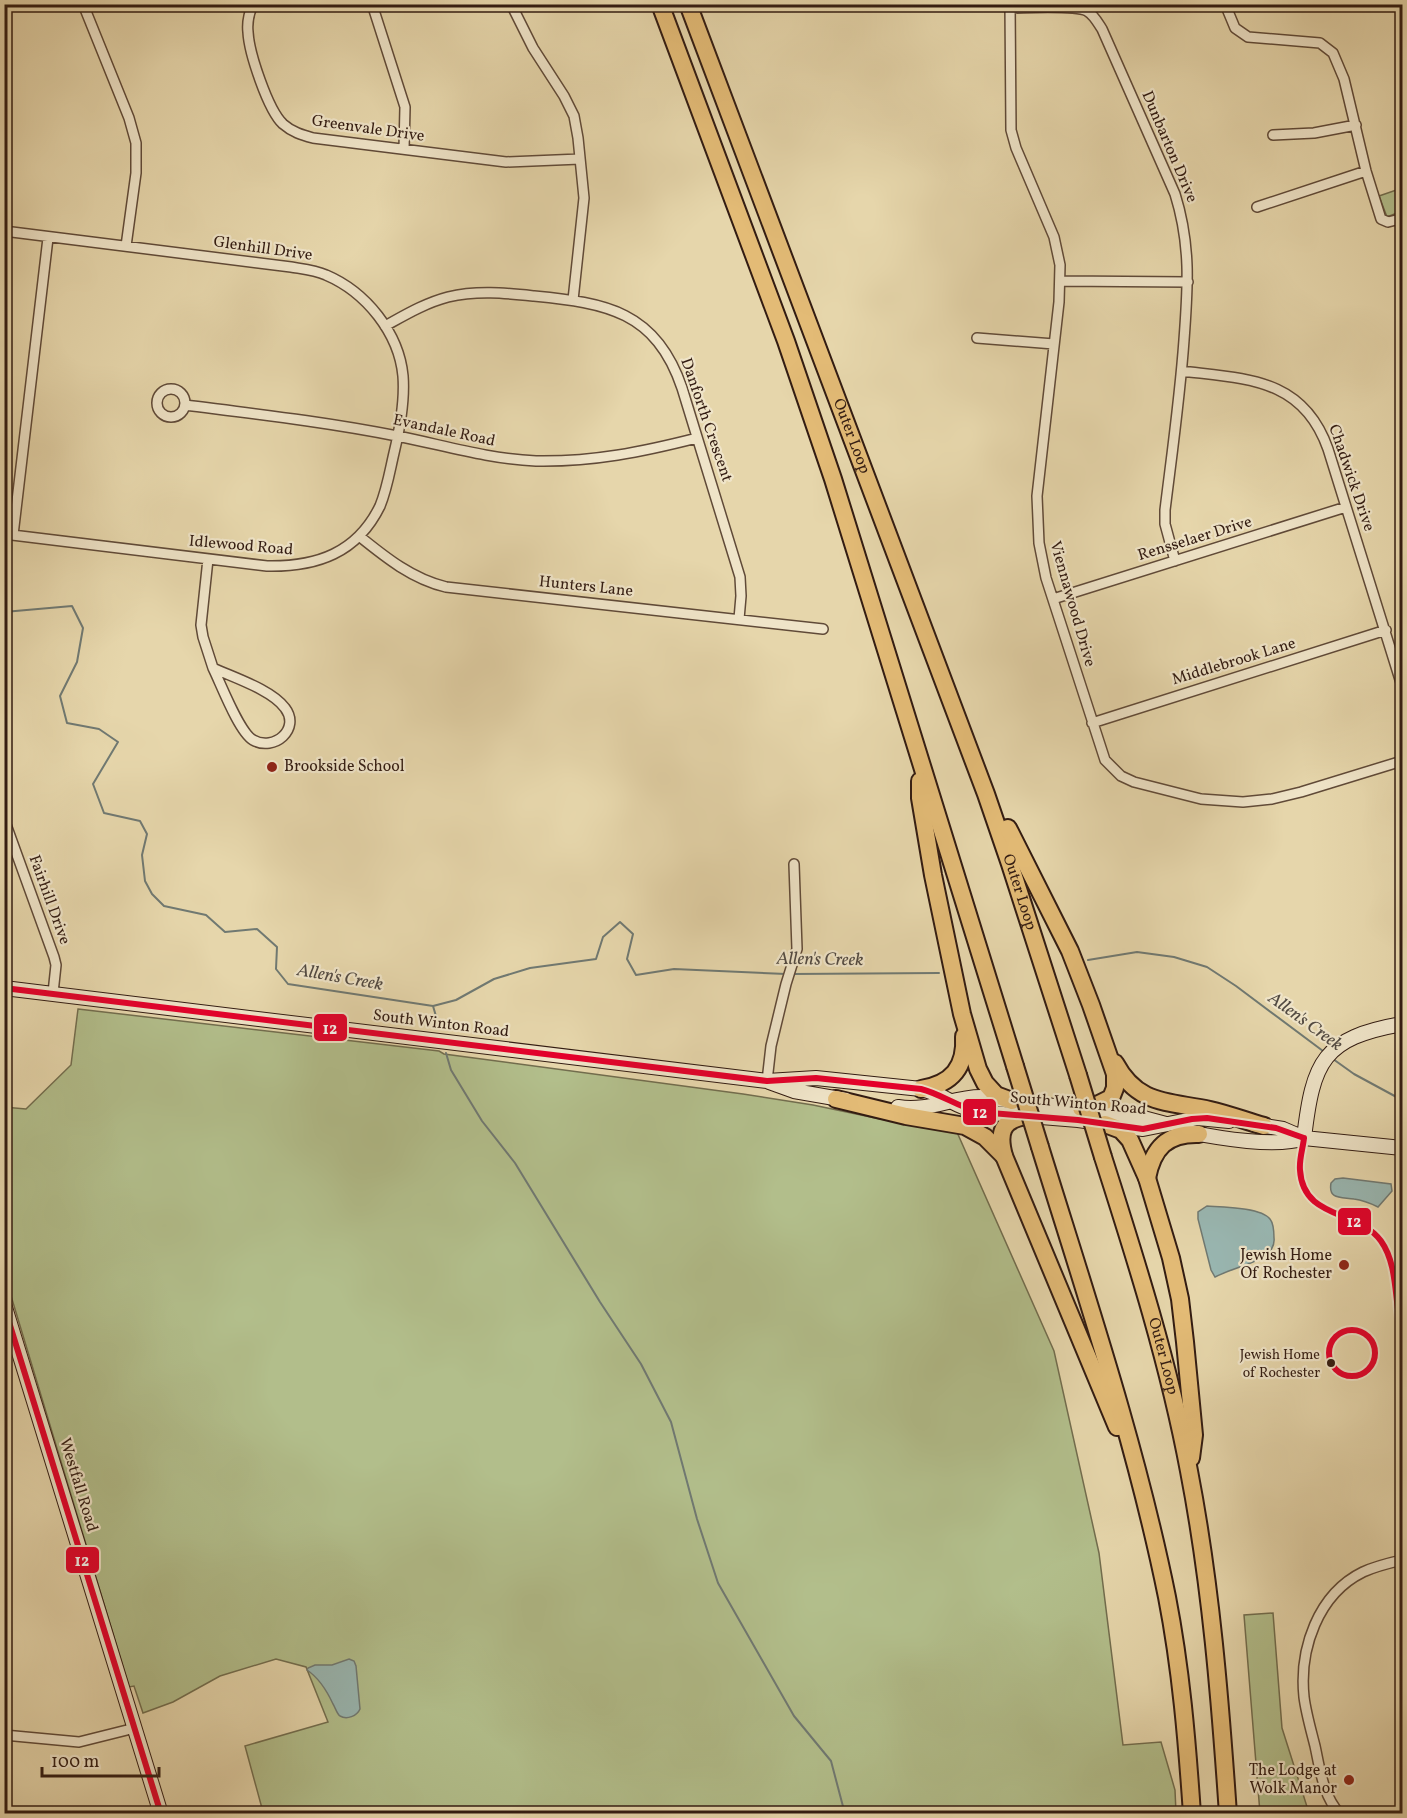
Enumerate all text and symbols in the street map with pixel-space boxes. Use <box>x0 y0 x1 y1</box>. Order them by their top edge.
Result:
street label: Dunbarton Drive <box>1136 88 1202 206</box>
street label: Greenvale Drive <box>310 110 426 148</box>
street label: Glenhill Drive <box>212 231 314 267</box>
street label: Danforth Crescent <box>674 355 738 485</box>
street label: Outer Loop <box>827 395 875 477</box>
street label: Evandale Road <box>391 409 497 453</box>
street label: Chadwick Drive <box>1322 422 1380 534</box>
street label: Rensselaer Drive <box>1135 511 1255 567</box>
street label: Idlewood Road <box>188 530 294 562</box>
street label: Viennawood Drive <box>1044 539 1100 669</box>
street label: Hunters Lane <box>538 571 634 603</box>
street label: Middlebrook Lane <box>1169 633 1299 691</box>
place label: Brookside School <box>284 756 405 778</box>
marker: Brookside School <box>265 760 279 774</box>
street label: Outer Loop <box>996 851 1042 933</box>
street label: Fairhill Drive <box>23 852 75 948</box>
water label: Allen's Creek <box>775 947 864 973</box>
water label: Allen's Creek <box>294 958 385 998</box>
water label: Allen's Creek <box>1262 986 1347 1058</box>
street label: South Winton Road <box>372 1005 510 1043</box>
line badge: 12 <box>313 1013 348 1042</box>
text: 12 <box>323 1019 337 1041</box>
street label: South Winton Road <box>1009 1087 1147 1121</box>
line badge: 12 <box>962 1098 997 1126</box>
text: 12 <box>973 1103 987 1125</box>
line badge: 12 <box>1337 1207 1372 1236</box>
text: 12 <box>1347 1212 1361 1234</box>
place label: Jewish Home Of Rochester <box>1240 1245 1332 1285</box>
marker: Jewish Home Of Rochester <box>1337 1258 1351 1272</box>
street label: Outer Loop <box>1142 1315 1183 1397</box>
place label: Jewish Home of Rochester <box>1240 1346 1320 1383</box>
marker: Jewish Home of Rochester <box>1325 1357 1337 1369</box>
street label: Westfall Road <box>53 1435 103 1535</box>
line badge: 12 <box>65 1546 100 1574</box>
text: 12 <box>75 1551 89 1573</box>
scale bar <box>42 1740 159 1778</box>
text: 100 m <box>51 1750 100 1775</box>
place label: The Lodge at Wolk Manor <box>1249 1760 1337 1800</box>
marker: The Lodge at Wolk Manor <box>1342 1773 1356 1787</box>

